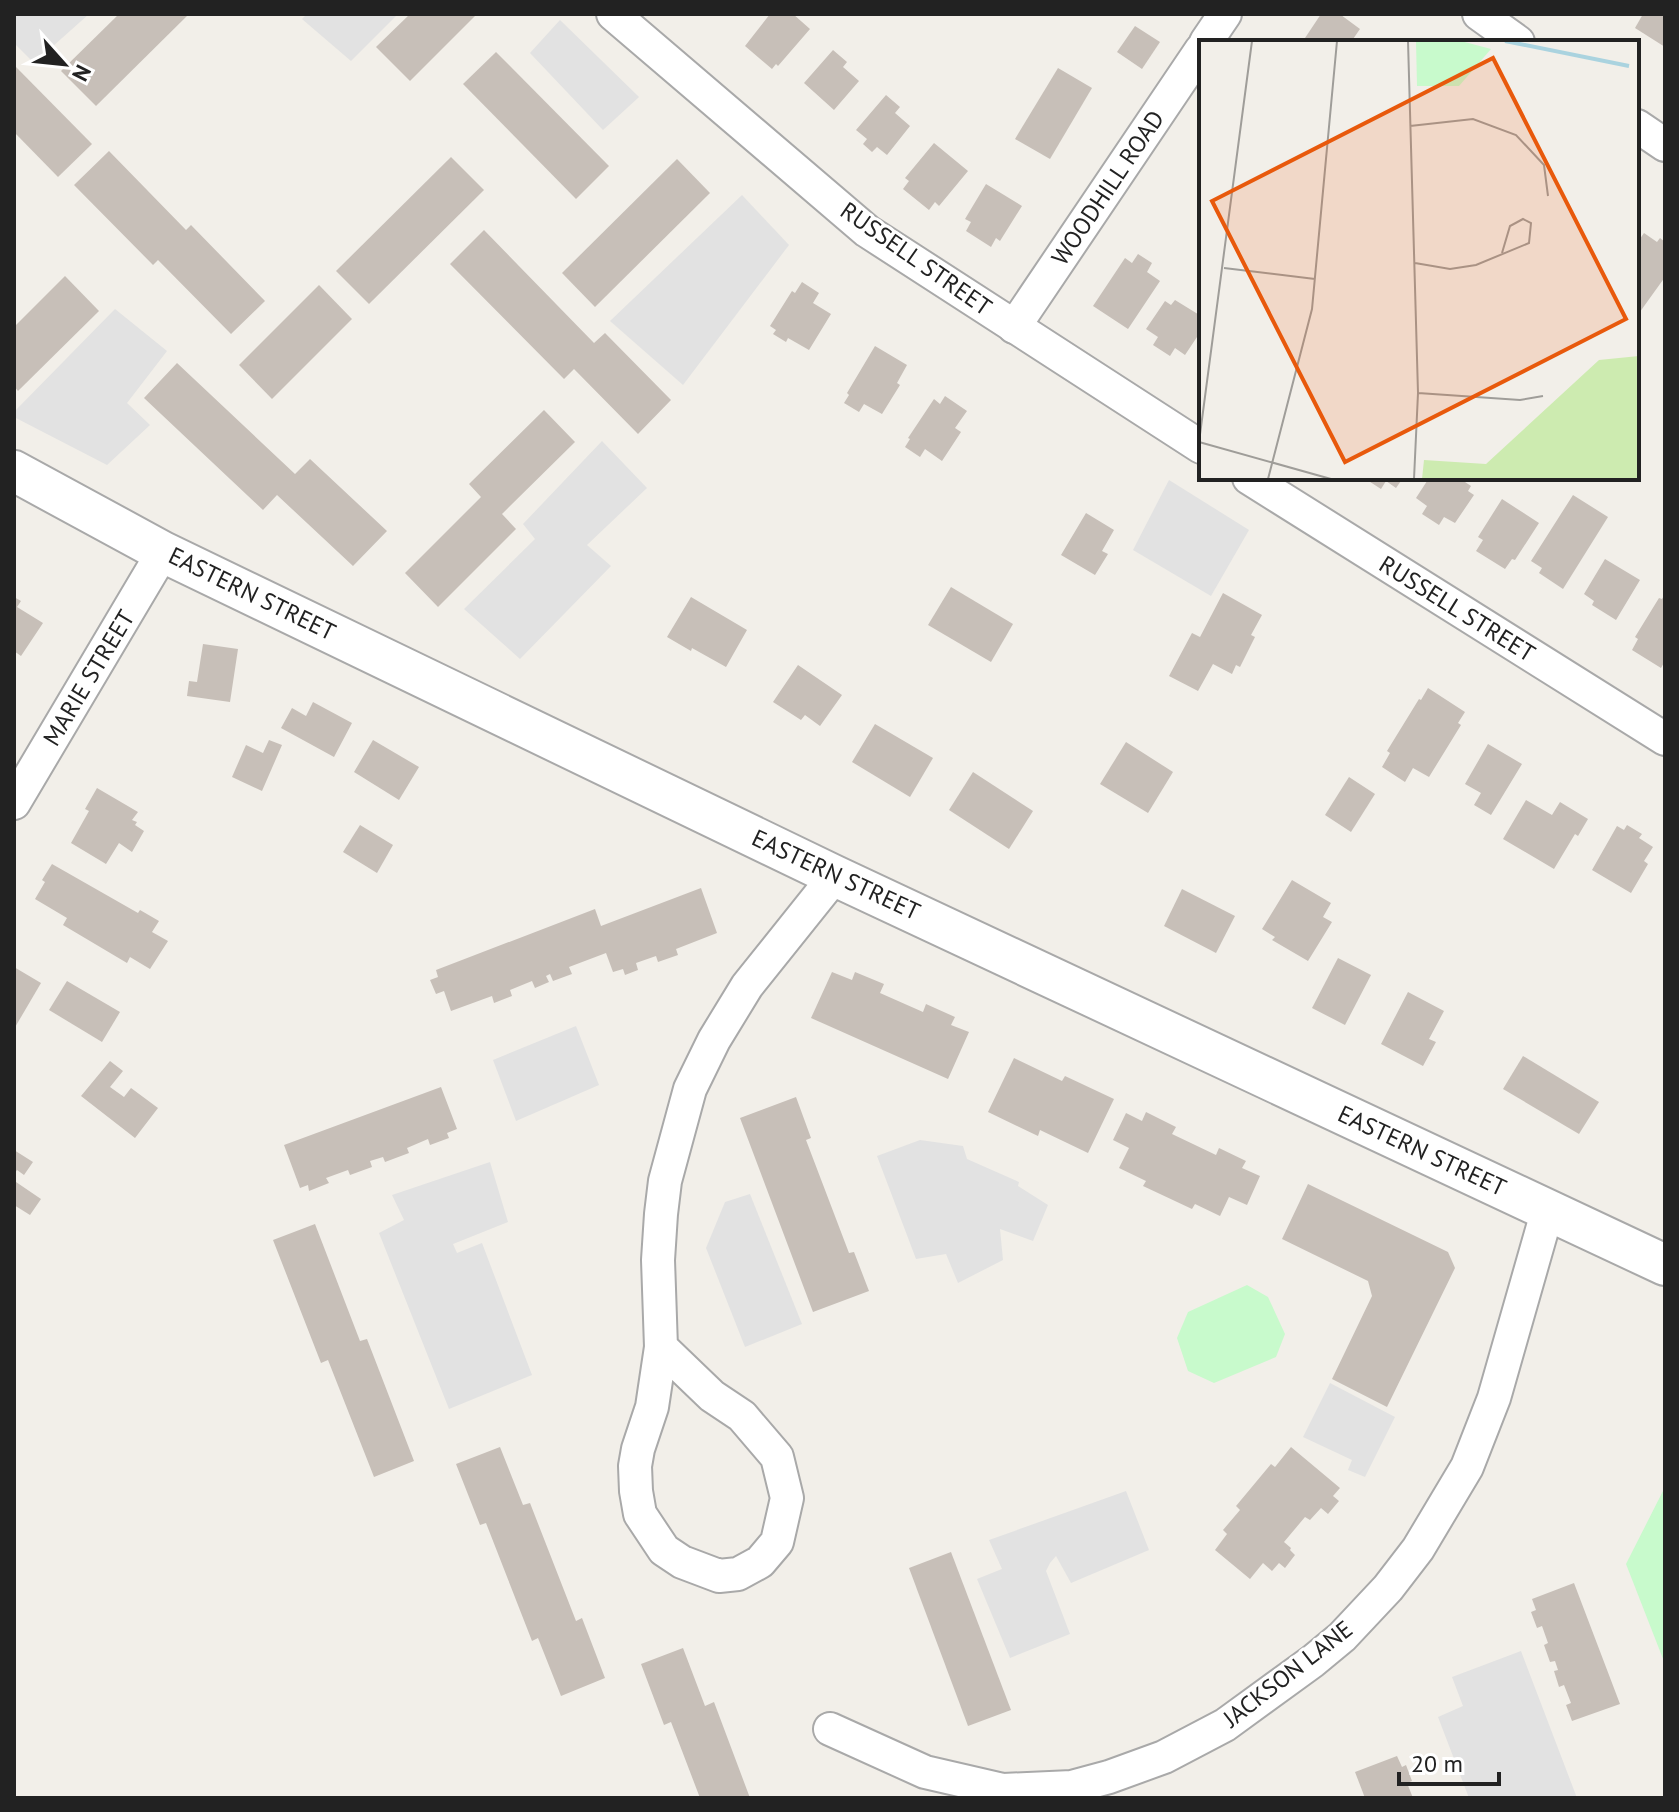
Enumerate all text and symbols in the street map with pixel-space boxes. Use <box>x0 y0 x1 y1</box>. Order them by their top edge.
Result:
north arrow <box>24 24 104 104</box>
inset map <box>1199 40 1639 480</box>
text: N <box>66 60 98 86</box>
street label: WOODHILL ROAD <box>1044 104 1171 271</box>
street label: RUSSELL STREET <box>835 195 998 322</box>
street label: EASTERN STREET <box>164 540 341 647</box>
street label: RUSSELL STREET <box>1374 548 1541 669</box>
street label: MARIE STREET <box>36 604 141 751</box>
street label: EASTERN STREET <box>747 822 925 927</box>
street label: EASTERN STREET <box>1333 1098 1511 1203</box>
street label: JACKSON LANE <box>1216 1613 1359 1734</box>
scale bar <box>1399 1736 1499 1786</box>
text: 20 m <box>1411 1748 1463 1779</box>

